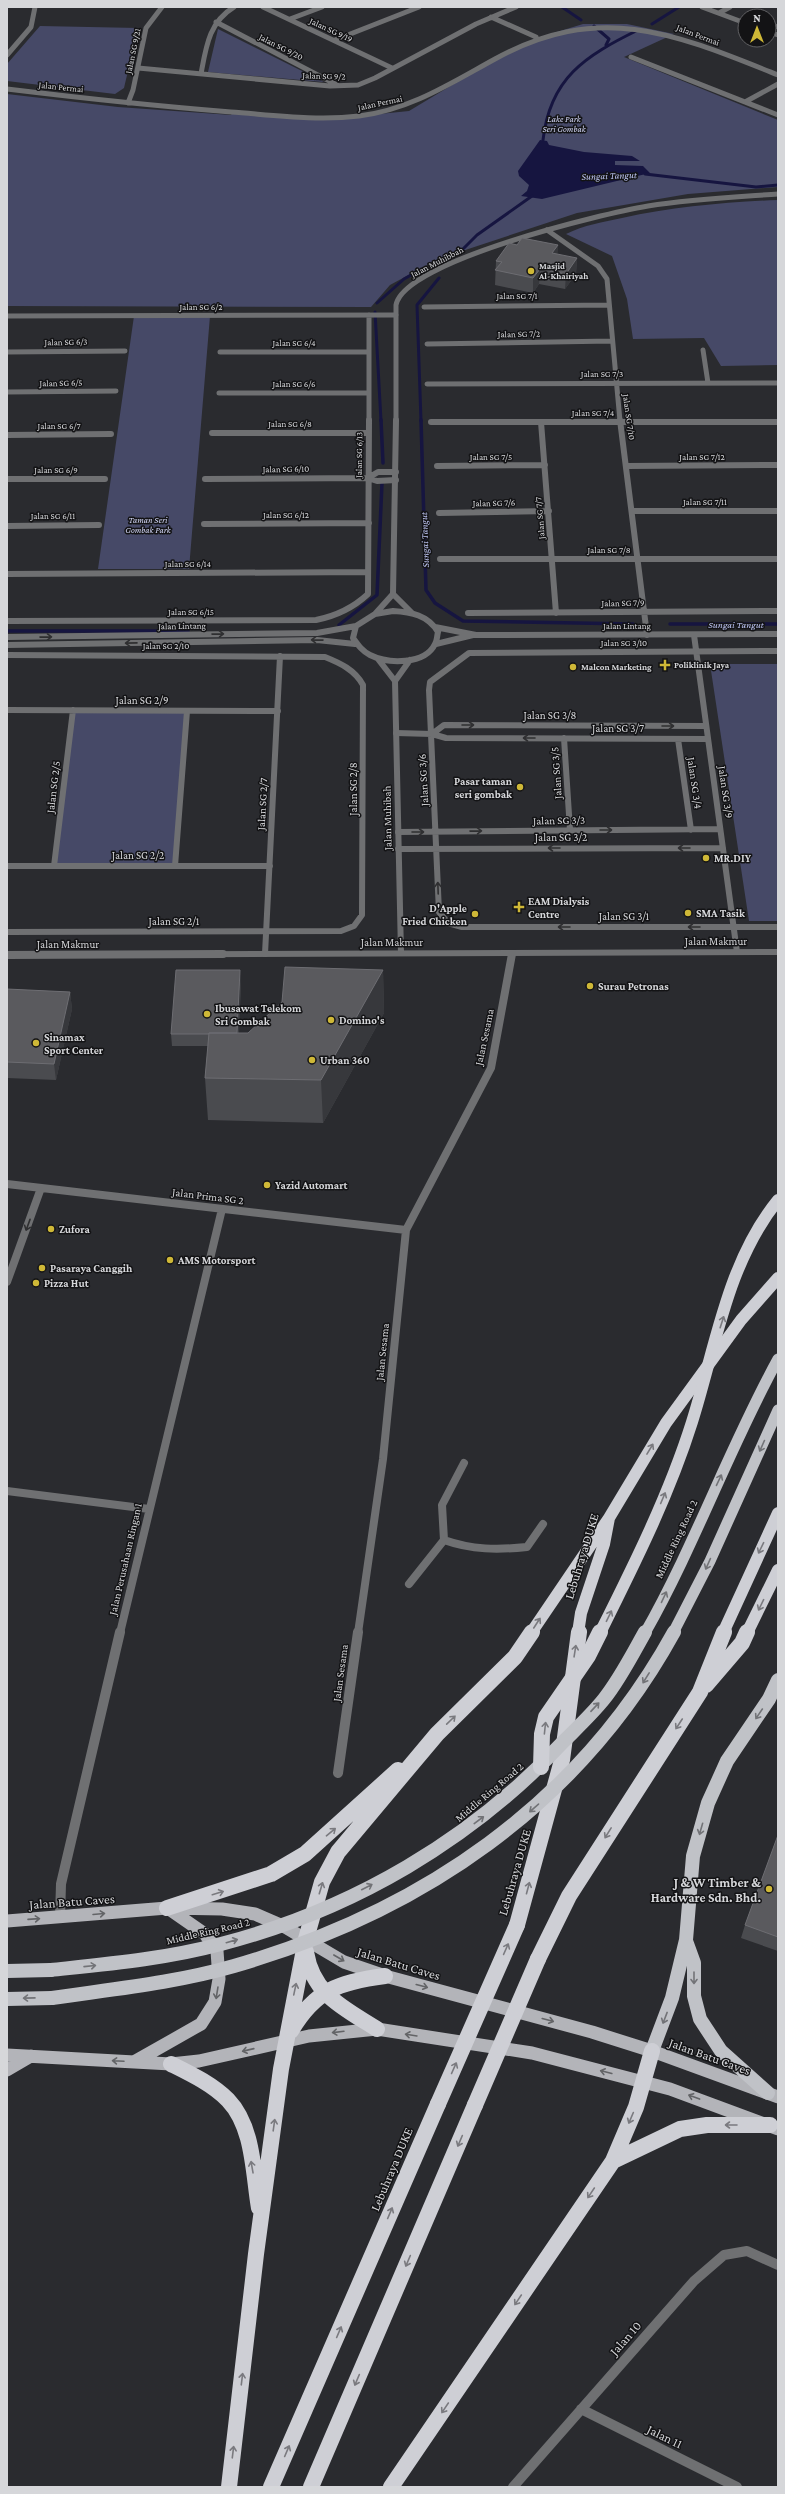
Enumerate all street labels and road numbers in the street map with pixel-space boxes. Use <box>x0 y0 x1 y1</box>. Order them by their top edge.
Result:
street label: Jalan SG 9/19 <box>307 15 354 44</box>
street label: Jalan Permai <box>674 22 721 48</box>
street label: Jalan SG 9/21 <box>123 27 143 76</box>
street label: Jalan SG 9/20 <box>256 31 305 62</box>
street label: Jalan SG 9/2 <box>301 70 346 82</box>
street label: Jalan Permai <box>37 80 85 94</box>
street label: Jalan Permai <box>356 93 404 113</box>
street label: Jalan Muhibbah <box>408 244 465 280</box>
street label: Jalan SG 7/1 <box>495 291 538 301</box>
street label: Jalan SG 6/2 <box>178 302 223 312</box>
street label: Jalan SG 7/2 <box>497 329 540 339</box>
street label: Jalan SG 6/3 <box>43 337 88 347</box>
street label: Jalan SG 6/4 <box>271 338 316 348</box>
street label: Jalan SG 7/3 <box>580 369 623 379</box>
street label: Jalan SG 6/5 <box>38 378 83 388</box>
street label: Jalan SG 6/6 <box>271 379 316 389</box>
street label: Jalan SG 7/10 <box>621 392 637 441</box>
street label: Jalan SG 7/4 <box>571 408 615 418</box>
street label: Jalan SG 6/8 <box>267 419 312 429</box>
street label: Jalan SG 6/7 <box>36 421 81 431</box>
street label: Jalan SG 6/13 <box>354 432 364 479</box>
street label: Jalan SG 7/5 <box>469 452 512 462</box>
street label: Jalan SG 7/12 <box>678 452 725 462</box>
street label: Jalan SG 6/10 <box>262 464 309 474</box>
street label: Jalan SG 6/9 <box>33 465 78 475</box>
street label: Jalan SG 7/7 <box>533 496 547 541</box>
street label: Jalan SG 7/11 <box>682 497 727 507</box>
street label: Jalan SG 7/6 <box>472 498 516 508</box>
street label: Jalan SG 6/12 <box>262 510 309 520</box>
street label: Jalan SG 6/11 <box>30 511 75 521</box>
street label: Jalan SG 7/8 <box>586 545 631 555</box>
street label: Jalan SG 6/14 <box>164 559 212 569</box>
street label: Jalan SG 7/9 <box>600 598 645 608</box>
street label: Jalan SG 6/15 <box>167 607 214 617</box>
street label: Jalan Lintang <box>157 621 207 631</box>
street label: Jalan Lintang <box>602 621 652 631</box>
street label: Jalan SG 3/10 <box>600 638 647 648</box>
street label: Jalan SG 2/10 <box>142 641 189 651</box>
street label: Jalan SG 2/9 <box>114 694 169 707</box>
street label: Jalan SG 3/8 <box>522 709 577 722</box>
street label: Jalan SG 3/7 <box>591 722 644 735</box>
street label: Jalan SG 3/5 <box>548 746 565 800</box>
street label: Jalan SG 3/6 <box>416 753 431 807</box>
street label: Jalan SG 3/4 <box>684 755 705 810</box>
street label: Jalan SG 2/5 <box>44 760 63 815</box>
street label: Jalan SG 2/8 <box>347 762 360 817</box>
street label: Jalan SG 3/9 <box>715 764 736 819</box>
street label: Jalan SG 2/7 <box>255 777 270 832</box>
street label: Jalan Muhibah <box>380 785 395 851</box>
street label: Jalan SG 3/3 <box>532 814 585 827</box>
street label: Jalan SG 3/2 <box>534 831 587 844</box>
street label: Jalan SG 2/2 <box>111 849 164 862</box>
street label: Jalan SG 3/1 <box>598 910 650 923</box>
street label: Jalan SG 2/1 <box>148 915 200 928</box>
street label: Jalan Makmur <box>684 935 747 948</box>
street label: Jalan Makmur <box>360 936 423 949</box>
street label: Jalan Makmur <box>36 938 99 951</box>
street label: Jalan Sesama <box>472 1008 497 1068</box>
street label: Jalan Prima SG 2 <box>170 1186 244 1207</box>
street label: Jalan Sesama <box>373 1323 392 1382</box>
street label: Middle Ring Road 2 <box>653 1498 700 1581</box>
street label: Jalan Perusahaan Ringan 1 <box>106 1502 145 1617</box>
street label: Lebuhraya DUKE <box>561 1511 602 1601</box>
street label: Jalan Sesama <box>330 1644 351 1703</box>
street label: Middle Ring Road 2 <box>452 1760 526 1825</box>
street label: Lebuhraya DUKE <box>495 1827 534 1917</box>
street label: Jalan Batu Caves <box>28 1891 115 1912</box>
street label: Middle Ring Road 2 <box>165 1916 251 1947</box>
street label: Jalan Batu Caves <box>355 1943 442 1983</box>
street label: Jalan Batu Caves <box>666 2034 753 2078</box>
street label: Lebuhraya DUKE <box>367 2125 416 2213</box>
street label: Jalan 10 <box>606 2318 644 2359</box>
street label: Jalan 11 <box>644 2421 685 2451</box>

